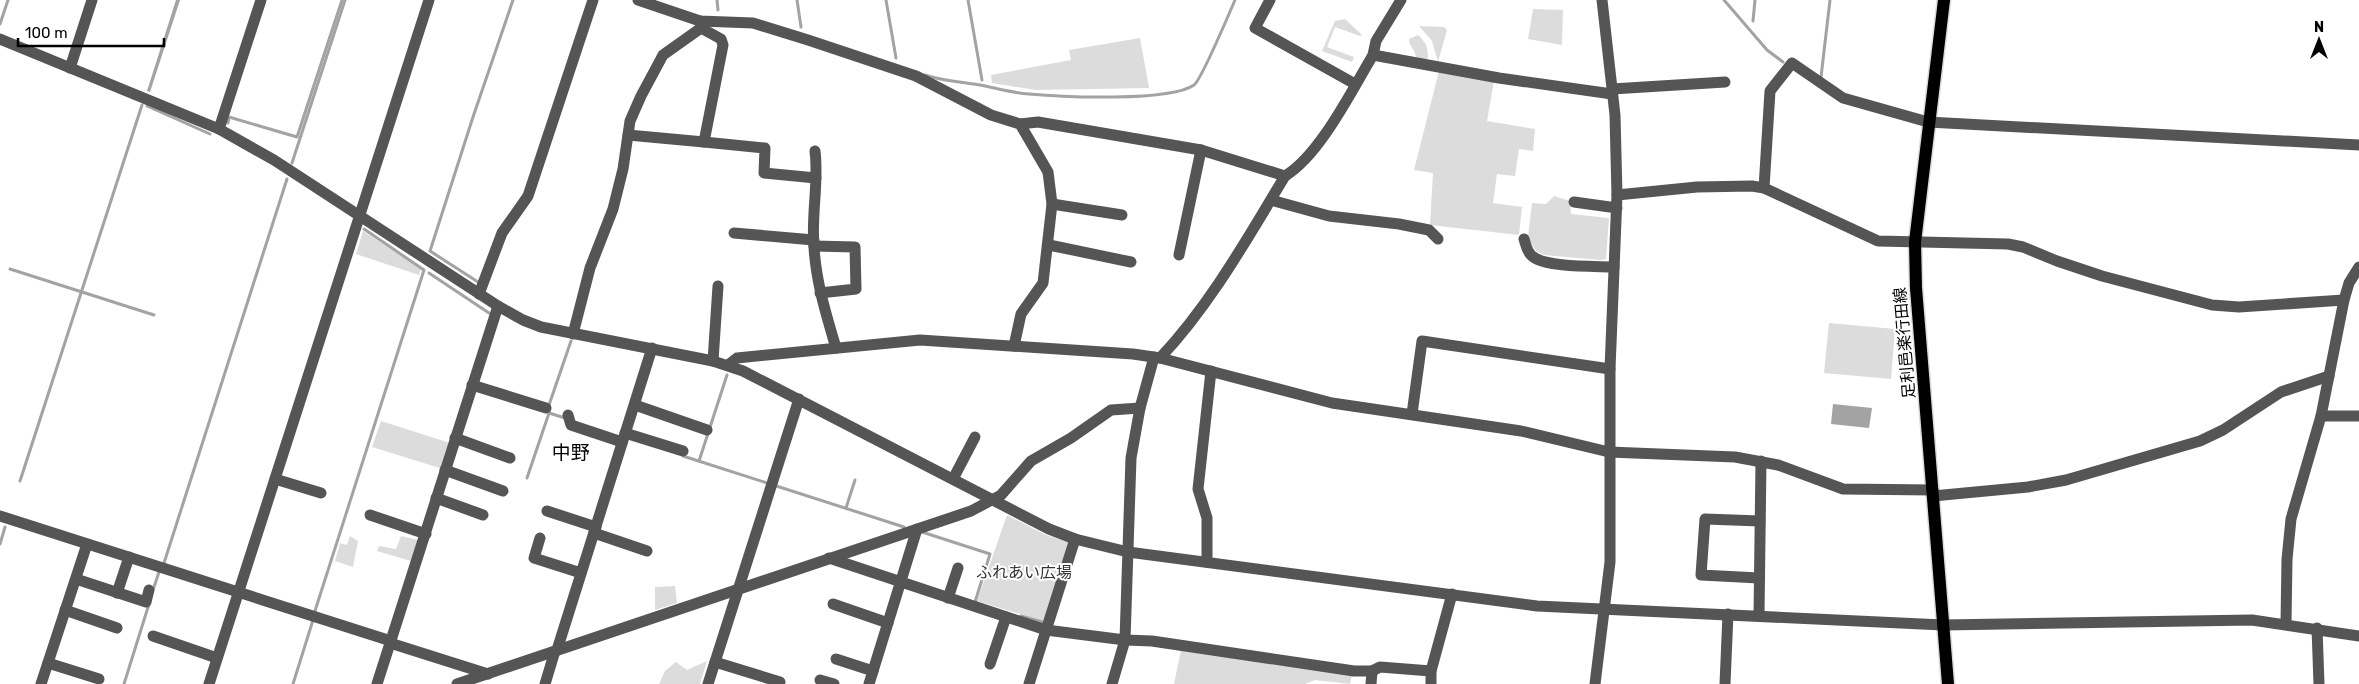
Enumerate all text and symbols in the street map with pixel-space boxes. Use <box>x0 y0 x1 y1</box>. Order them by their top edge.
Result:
scale bar <box>18 15 164 47</box>
north arrow <box>2294 15 2344 65</box>
text: N <box>2314 19 2324 36</box>
text: 100 m <box>25 24 67 42</box>
street label: 足利邑楽行田線 <box>1890 286 1919 400</box>
district label: 中野 <box>552 441 590 464</box>
park label: ふれあい広場 <box>976 563 1072 582</box>

